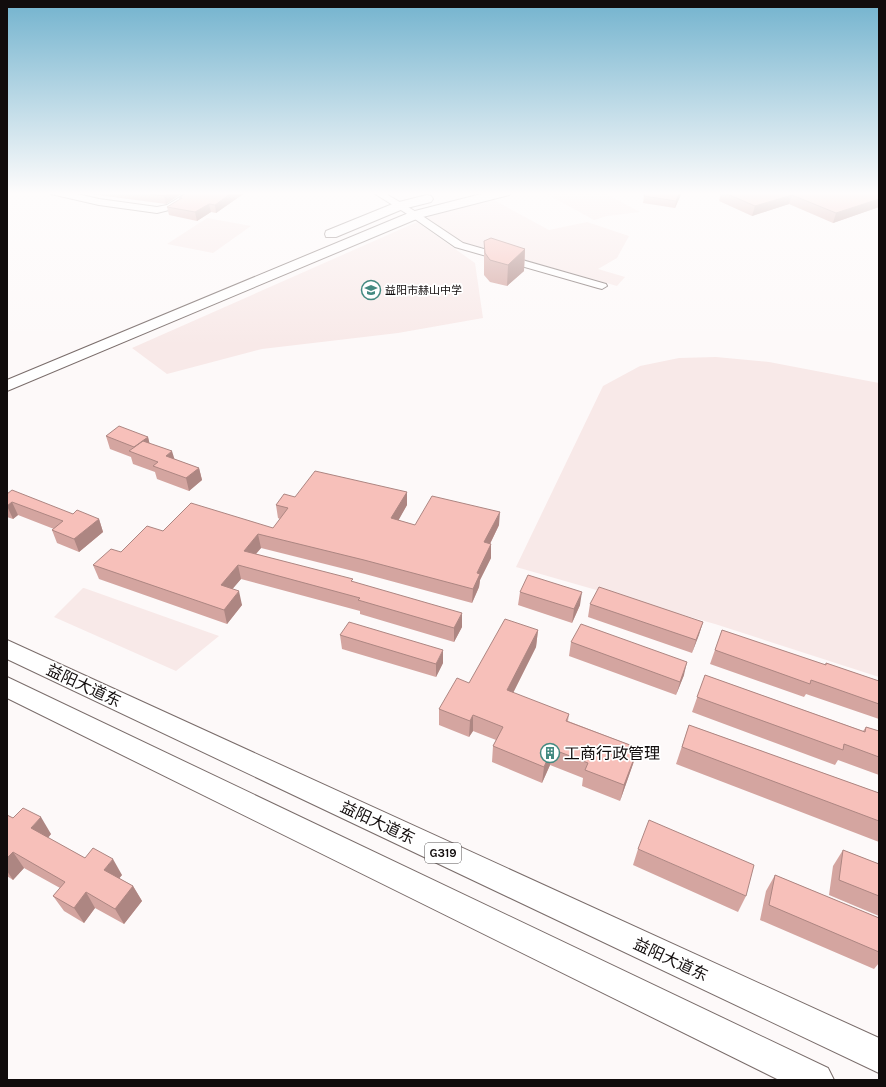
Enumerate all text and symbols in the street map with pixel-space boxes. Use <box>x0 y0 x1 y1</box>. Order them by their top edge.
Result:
school or university icon: 益阳市赫山中学 <box>360 279 382 301</box>
place label: 益阳市赫山中学 <box>385 284 462 297</box>
street label: 益阳大道东 <box>44 660 124 711</box>
building icon: 工商行政管理 <box>539 742 561 764</box>
place label: 工商行政管理 <box>564 744 660 763</box>
street label: 益阳大道东 <box>338 797 418 848</box>
road number: G319 <box>425 843 461 863</box>
street label: 益阳大道东 <box>631 934 711 985</box>

